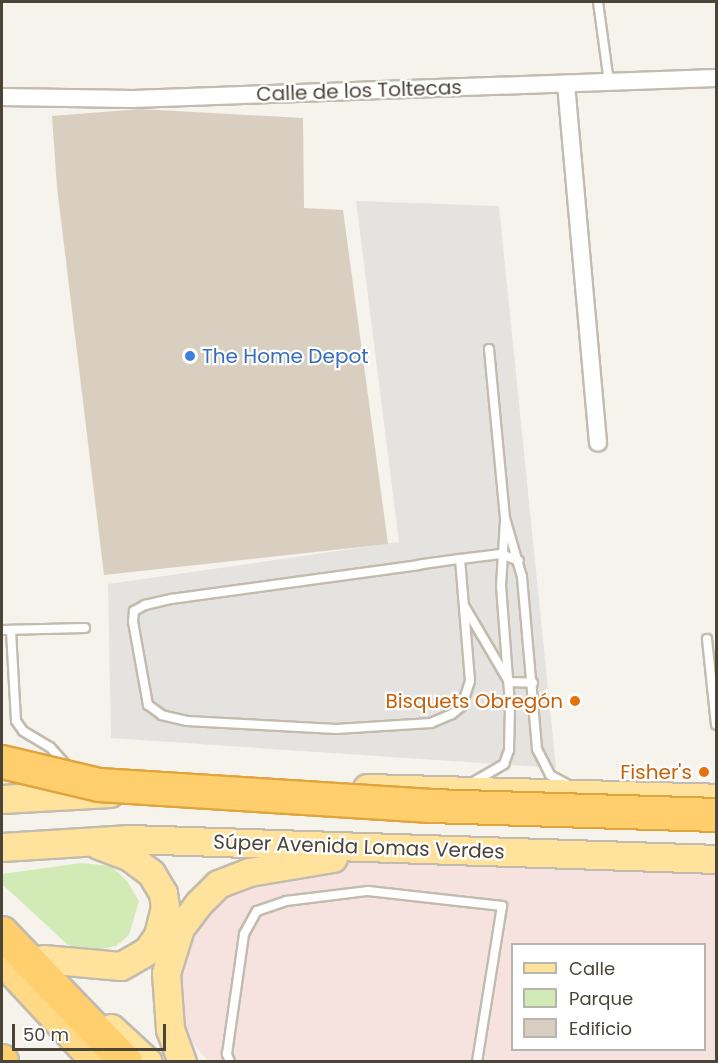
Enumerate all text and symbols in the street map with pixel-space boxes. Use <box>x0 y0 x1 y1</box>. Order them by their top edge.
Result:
street label: Calle de los Toltecas <box>256 75 462 107</box>
place label: The Home Depot <box>202 344 368 368</box>
marker: The Home Depot <box>183 349 197 363</box>
place label: Bisquets Obregón <box>385 689 563 713</box>
marker: Bisquets Obregón <box>568 694 582 708</box>
place label: Fisher's <box>620 760 692 784</box>
marker: Fisher's <box>697 765 711 779</box>
street label: Súper Avenida Lomas Verdes <box>213 830 505 864</box>
legend <box>511 943 706 1051</box>
text: Calle <box>569 956 615 981</box>
text: Parque <box>569 986 633 1011</box>
scale bar <box>15 1012 170 1050</box>
text: Edificio <box>569 1016 632 1041</box>
text: 50 m <box>23 1022 69 1047</box>

